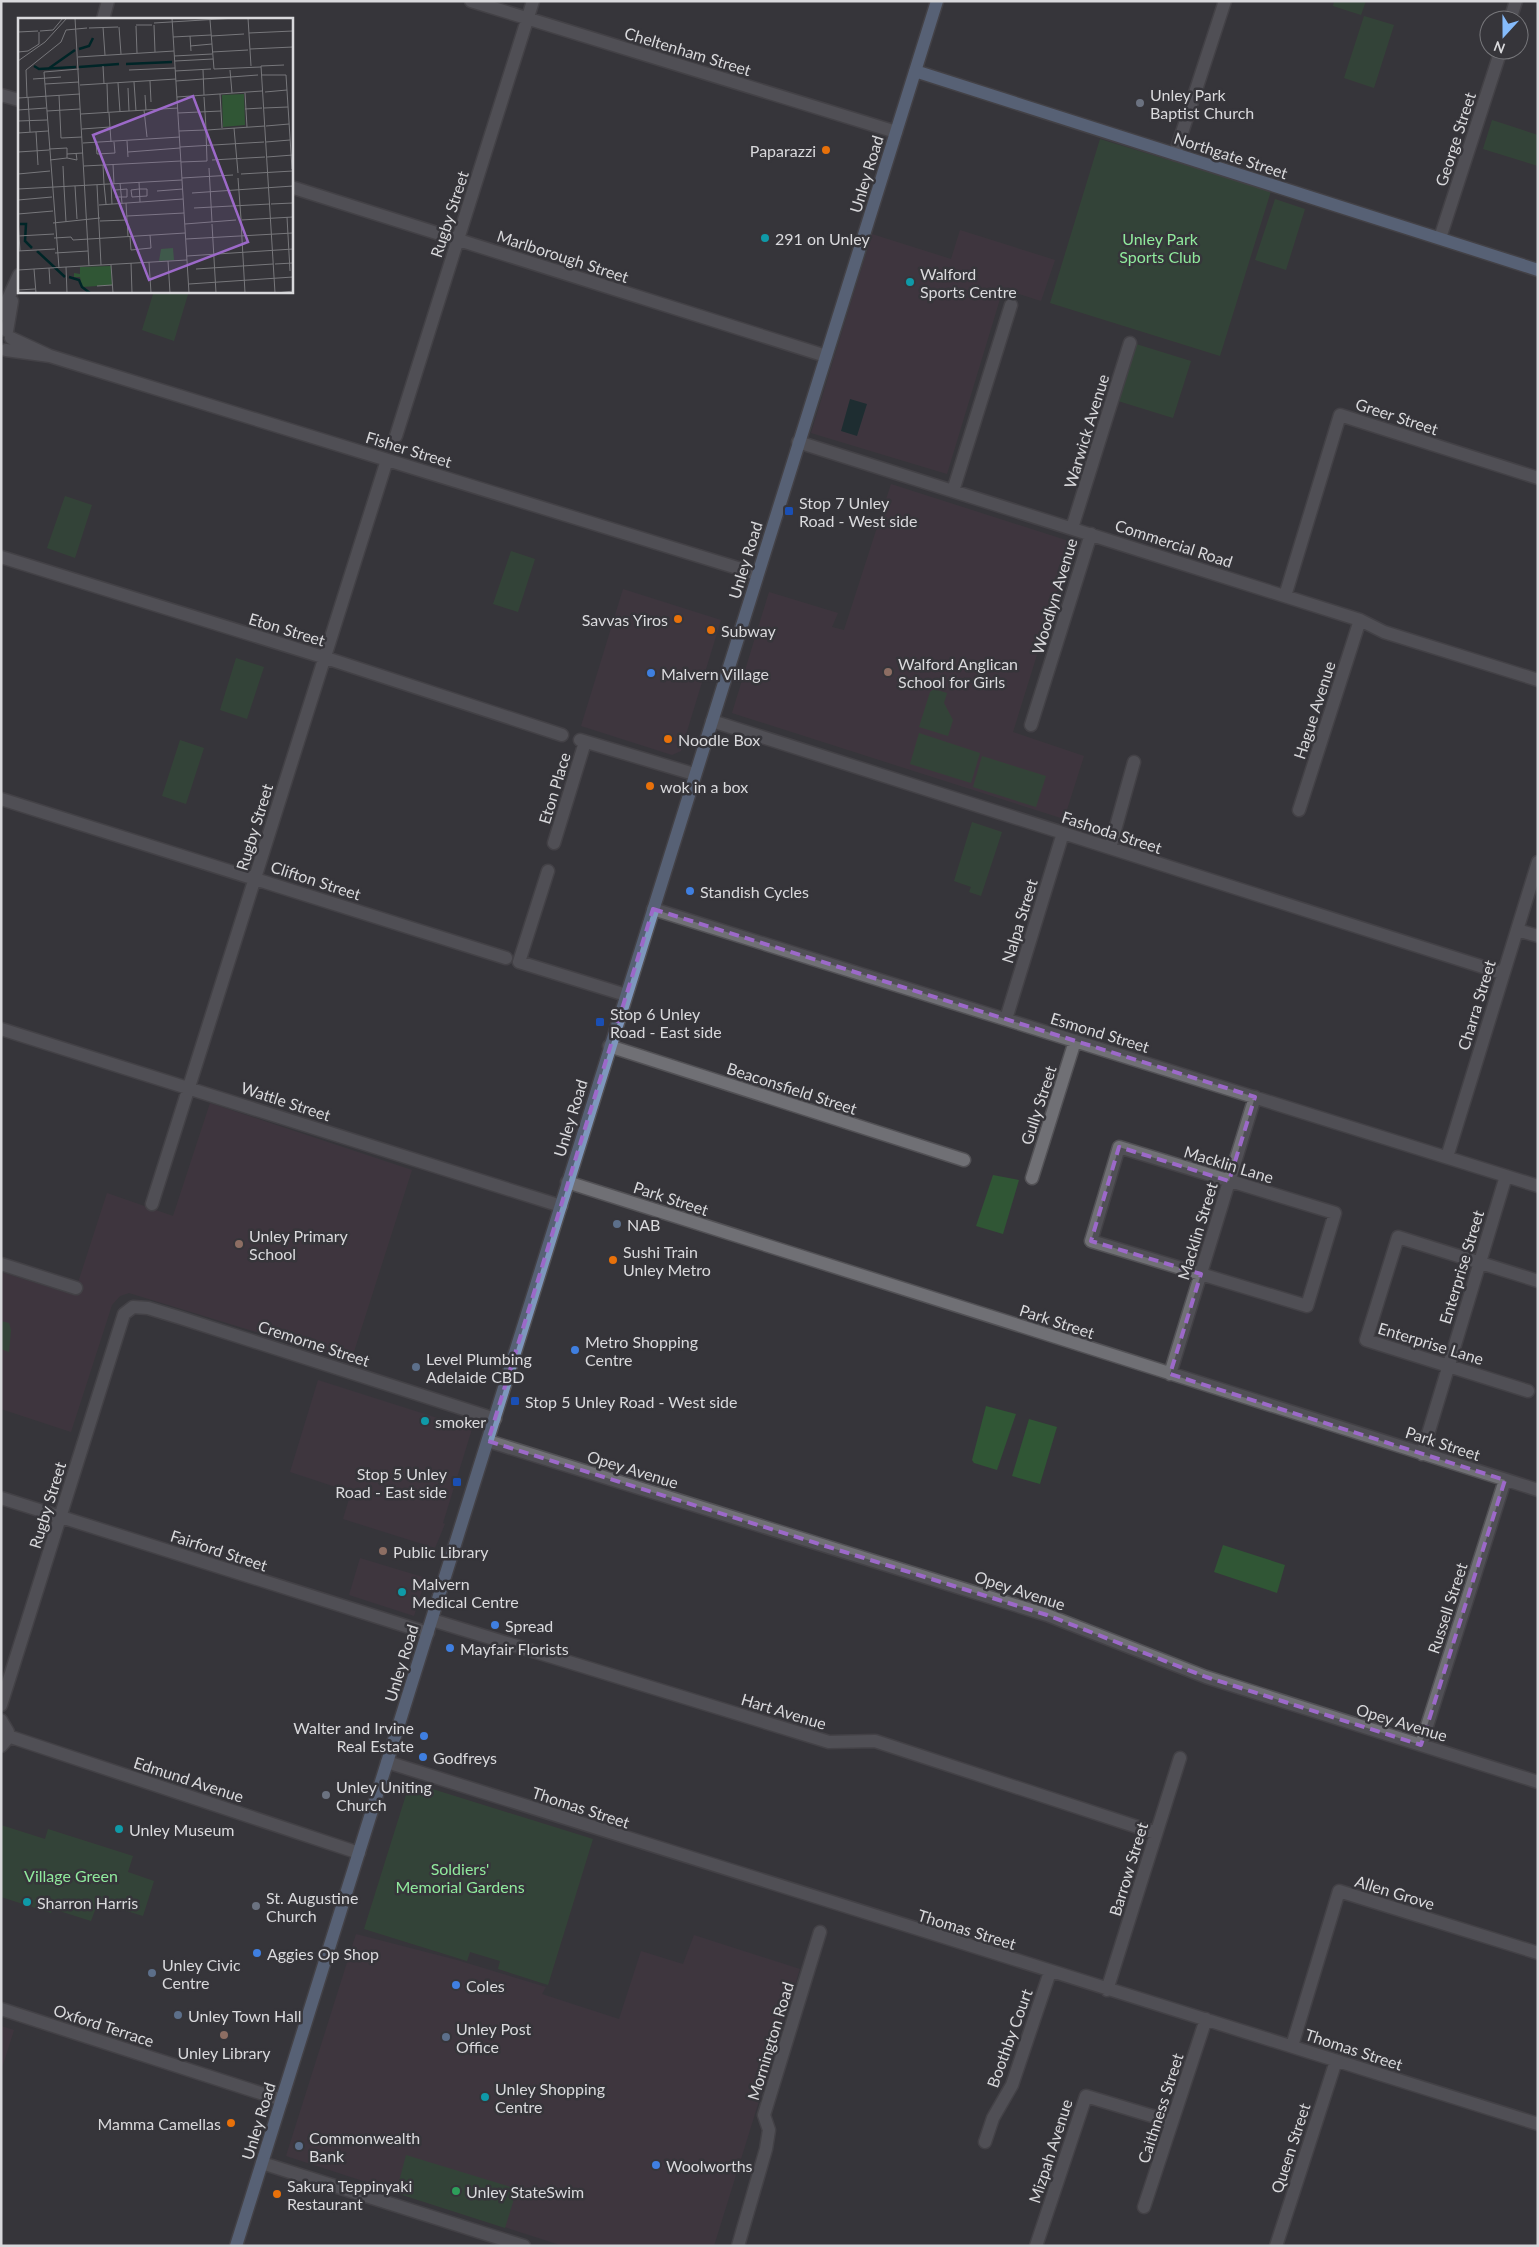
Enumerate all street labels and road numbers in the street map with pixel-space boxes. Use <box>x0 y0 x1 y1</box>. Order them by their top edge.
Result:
street label: Cheltenham Street <box>622 23 754 79</box>
street label: George Street <box>1431 89 1479 188</box>
street label: Northgate Street <box>1172 128 1290 182</box>
street label: Unley Road <box>845 133 887 215</box>
street label: Rugby Street <box>426 168 472 260</box>
street label: Marlborough Street <box>495 226 631 286</box>
street label: Warwick Avenue <box>1060 372 1112 490</box>
street label: Greer Street <box>1353 394 1441 438</box>
street label: Fisher Street <box>364 427 455 471</box>
street label: Commercial Road <box>1113 515 1235 571</box>
street label: Unley Road <box>724 519 766 601</box>
street label: Woodlyn Avenue <box>1027 536 1081 656</box>
street label: Eton Street <box>247 608 328 650</box>
street label: Hague Avenue <box>1289 658 1339 762</box>
street label: Eton Place <box>534 750 574 826</box>
street label: Rugby Street <box>232 781 276 873</box>
street label: Fashoda Street <box>1060 807 1165 857</box>
street label: Clifton Street <box>269 857 364 904</box>
street label: Nalpa Street <box>997 876 1041 965</box>
street label: Charra Street <box>1453 957 1499 1052</box>
street label: Esmond Street <box>1048 1008 1152 1056</box>
street label: Beaconsfield Street <box>725 1058 860 1118</box>
street label: Gully Street <box>1016 1063 1060 1147</box>
street label: Unley Road <box>549 1077 591 1159</box>
street label: Wattle Street <box>239 1078 333 1124</box>
street label: Macklin Lane <box>1182 1141 1276 1187</box>
street label: Park Street <box>631 1177 711 1219</box>
street label: Macklin Street <box>1173 1180 1221 1282</box>
street label: Enterprise Street <box>1435 1208 1487 1326</box>
street label: Park Street <box>1017 1300 1097 1342</box>
street label: Cremorne Street <box>256 1316 372 1370</box>
street label: Enterprise Lane <box>1376 1318 1486 1368</box>
street label: Park Street <box>1403 1422 1483 1464</box>
street label: Opey Avenue <box>585 1446 681 1492</box>
street label: Rugby Street <box>25 1459 69 1551</box>
street label: Fairford Street <box>168 1525 270 1575</box>
street label: Russell Street <box>1423 1560 1471 1656</box>
street label: Opey Avenue <box>972 1566 1068 1614</box>
street label: Unley Road <box>380 1622 422 1704</box>
street label: Hart Avenue <box>739 1689 829 1733</box>
street label: Opey Avenue <box>1354 1699 1450 1745</box>
street label: Edmund Avenue <box>132 1752 246 1806</box>
street label: Thomas Street <box>530 1782 632 1832</box>
street label: Barrow Street <box>1105 1820 1151 1918</box>
street label: Allen Grove <box>1353 1871 1437 1913</box>
street label: Thomas Street <box>916 1905 1019 1953</box>
street label: Mornington Road <box>743 1979 797 2103</box>
street label: Boothby Court <box>982 1986 1036 2090</box>
street label: Oxford Terrace <box>51 2000 157 2050</box>
street label: Thomas Street <box>1303 2024 1405 2074</box>
street label: Caithness Street <box>1133 2050 1187 2165</box>
street label: Unley Road <box>237 2080 279 2162</box>
street label: Mizpah Avenue <box>1024 2097 1076 2205</box>
street label: Queen Street <box>1266 2100 1314 2195</box>

